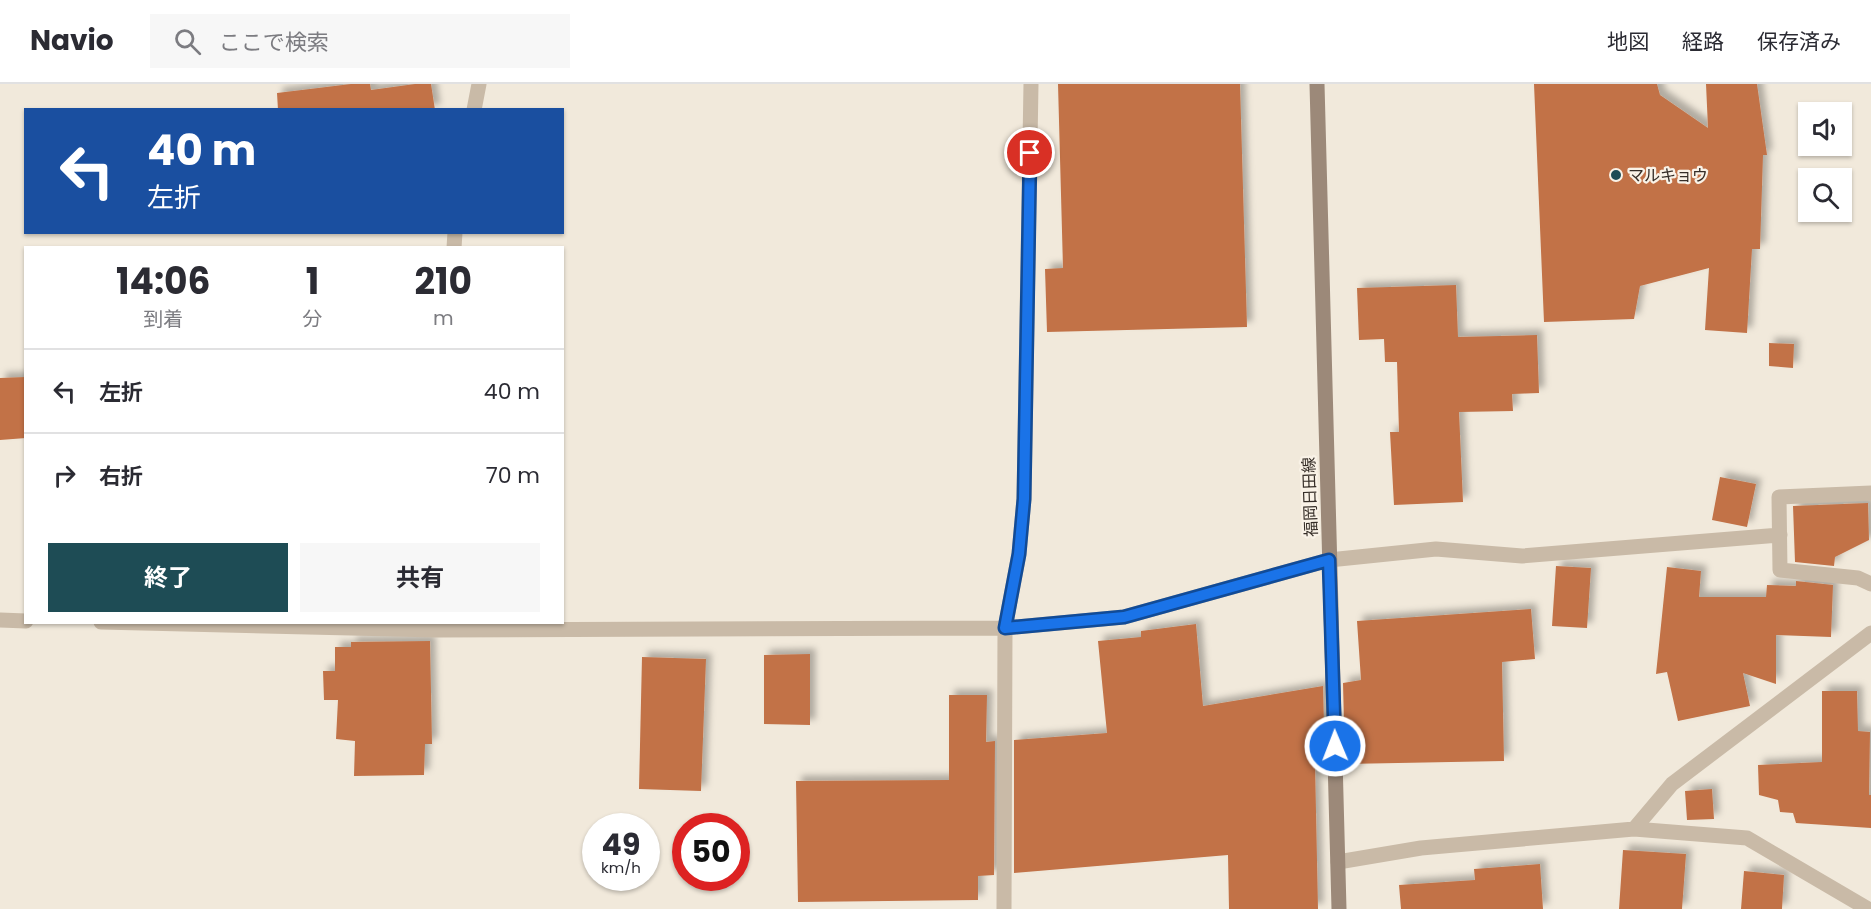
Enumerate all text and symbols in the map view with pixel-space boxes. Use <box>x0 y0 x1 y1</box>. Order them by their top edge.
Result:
search box <box>150 14 570 68</box>
text: Navio <box>30 21 114 60</box>
icon: search <box>171 25 204 58</box>
text: ここで検索 <box>219 27 329 58</box>
text: 地図 <box>1607 27 1649 56</box>
text: 経路 <box>1682 27 1724 56</box>
text: 保存済み <box>1757 27 1841 56</box>
map controls <box>1798 102 1852 222</box>
button: sound <box>1798 102 1852 156</box>
text: 40 m <box>147 121 256 180</box>
pin <box>1004 127 1055 178</box>
icon: left <box>48 132 126 210</box>
icon: arrive <box>1013 136 1046 169</box>
place label: マルキョウ <box>1628 164 1708 187</box>
marker: マルキョウ <box>1609 168 1623 182</box>
button: search <box>1798 168 1852 222</box>
text: 左折 <box>147 179 201 216</box>
text: 14:06 <box>116 256 211 307</box>
text: 1 <box>306 256 319 307</box>
text: 210 <box>414 256 472 307</box>
text: m <box>433 304 454 332</box>
text: 到着 <box>143 305 183 333</box>
text: 分 <box>302 305 322 333</box>
icon: left <box>48 375 81 408</box>
text: 40 m <box>484 376 540 407</box>
text: 左折 <box>99 377 143 408</box>
street label: 福岡日田線 <box>1297 457 1323 537</box>
icon: right <box>48 459 81 492</box>
text: 70 m <box>486 460 540 491</box>
text: 右折 <box>99 461 143 492</box>
button: 終了 <box>48 543 288 612</box>
button: 共有 <box>300 543 540 612</box>
position arrow <box>1303 714 1367 778</box>
speed limit sign: 50 <box>672 813 750 891</box>
text: 49 <box>602 823 640 866</box>
text: km/h <box>601 857 641 878</box>

